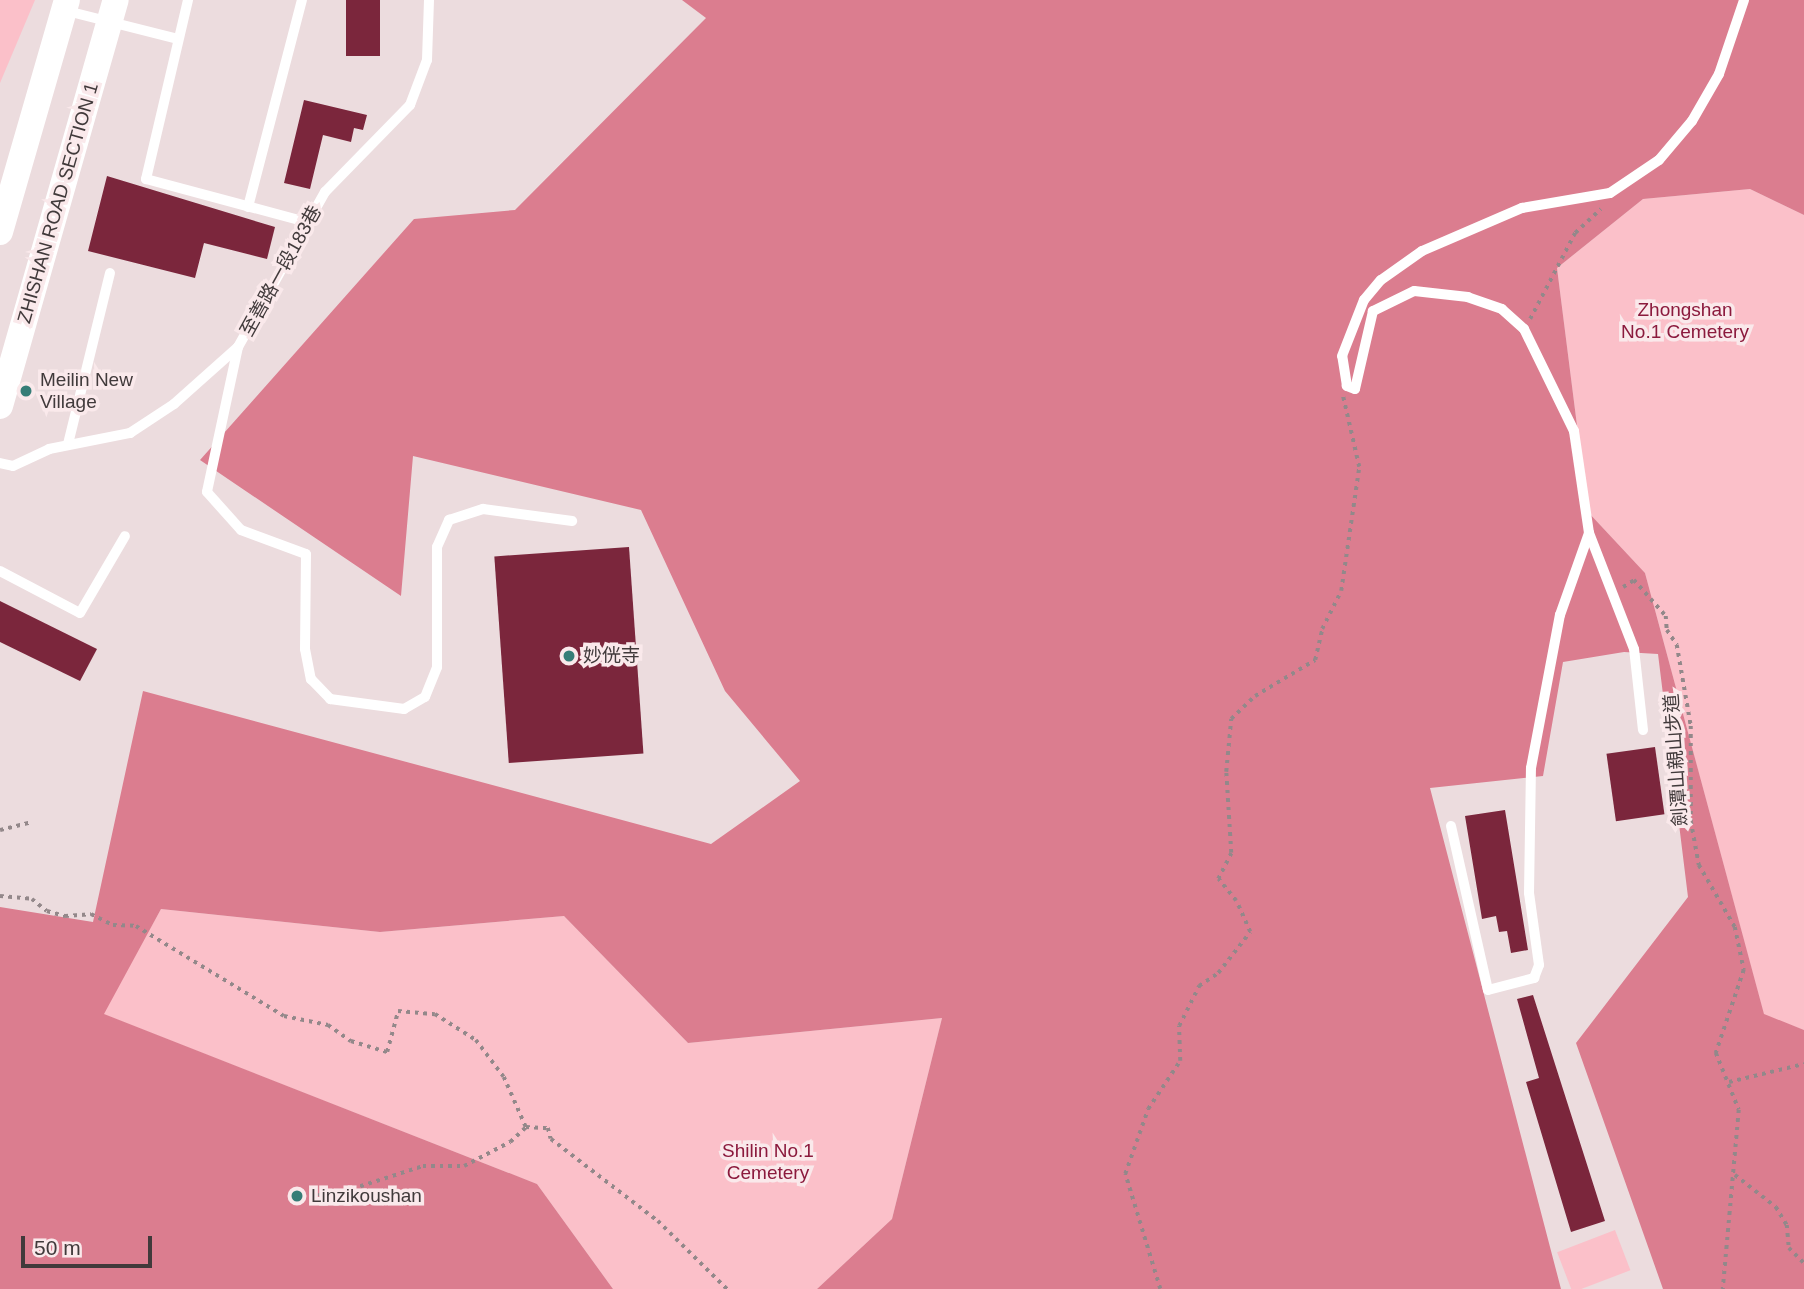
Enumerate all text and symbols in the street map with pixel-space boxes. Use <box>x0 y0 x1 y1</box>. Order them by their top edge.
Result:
street label: ZHISHAN ROAD SECTION 1 <box>13 80 103 326</box>
street label: 至善路一段183巷 <box>236 202 326 340</box>
park label: Zhongshan No.1 Cemetery <box>1621 299 1749 343</box>
place label: Meilin New Village <box>40 369 133 413</box>
marker: Meilin New Village <box>18 383 34 399</box>
place label: 妙侊寺 <box>583 645 640 667</box>
marker: 妙侊寺 <box>561 648 577 664</box>
street label: 劍潭山親山步道 <box>1660 693 1692 827</box>
park label: Shilin No.1 Cemetery <box>722 1140 814 1184</box>
place label: Linzikoushan <box>311 1185 422 1207</box>
marker: Linzikoushan <box>289 1188 305 1204</box>
scale bar <box>24 1222 156 1266</box>
text: 50 m <box>34 1236 81 1259</box>

